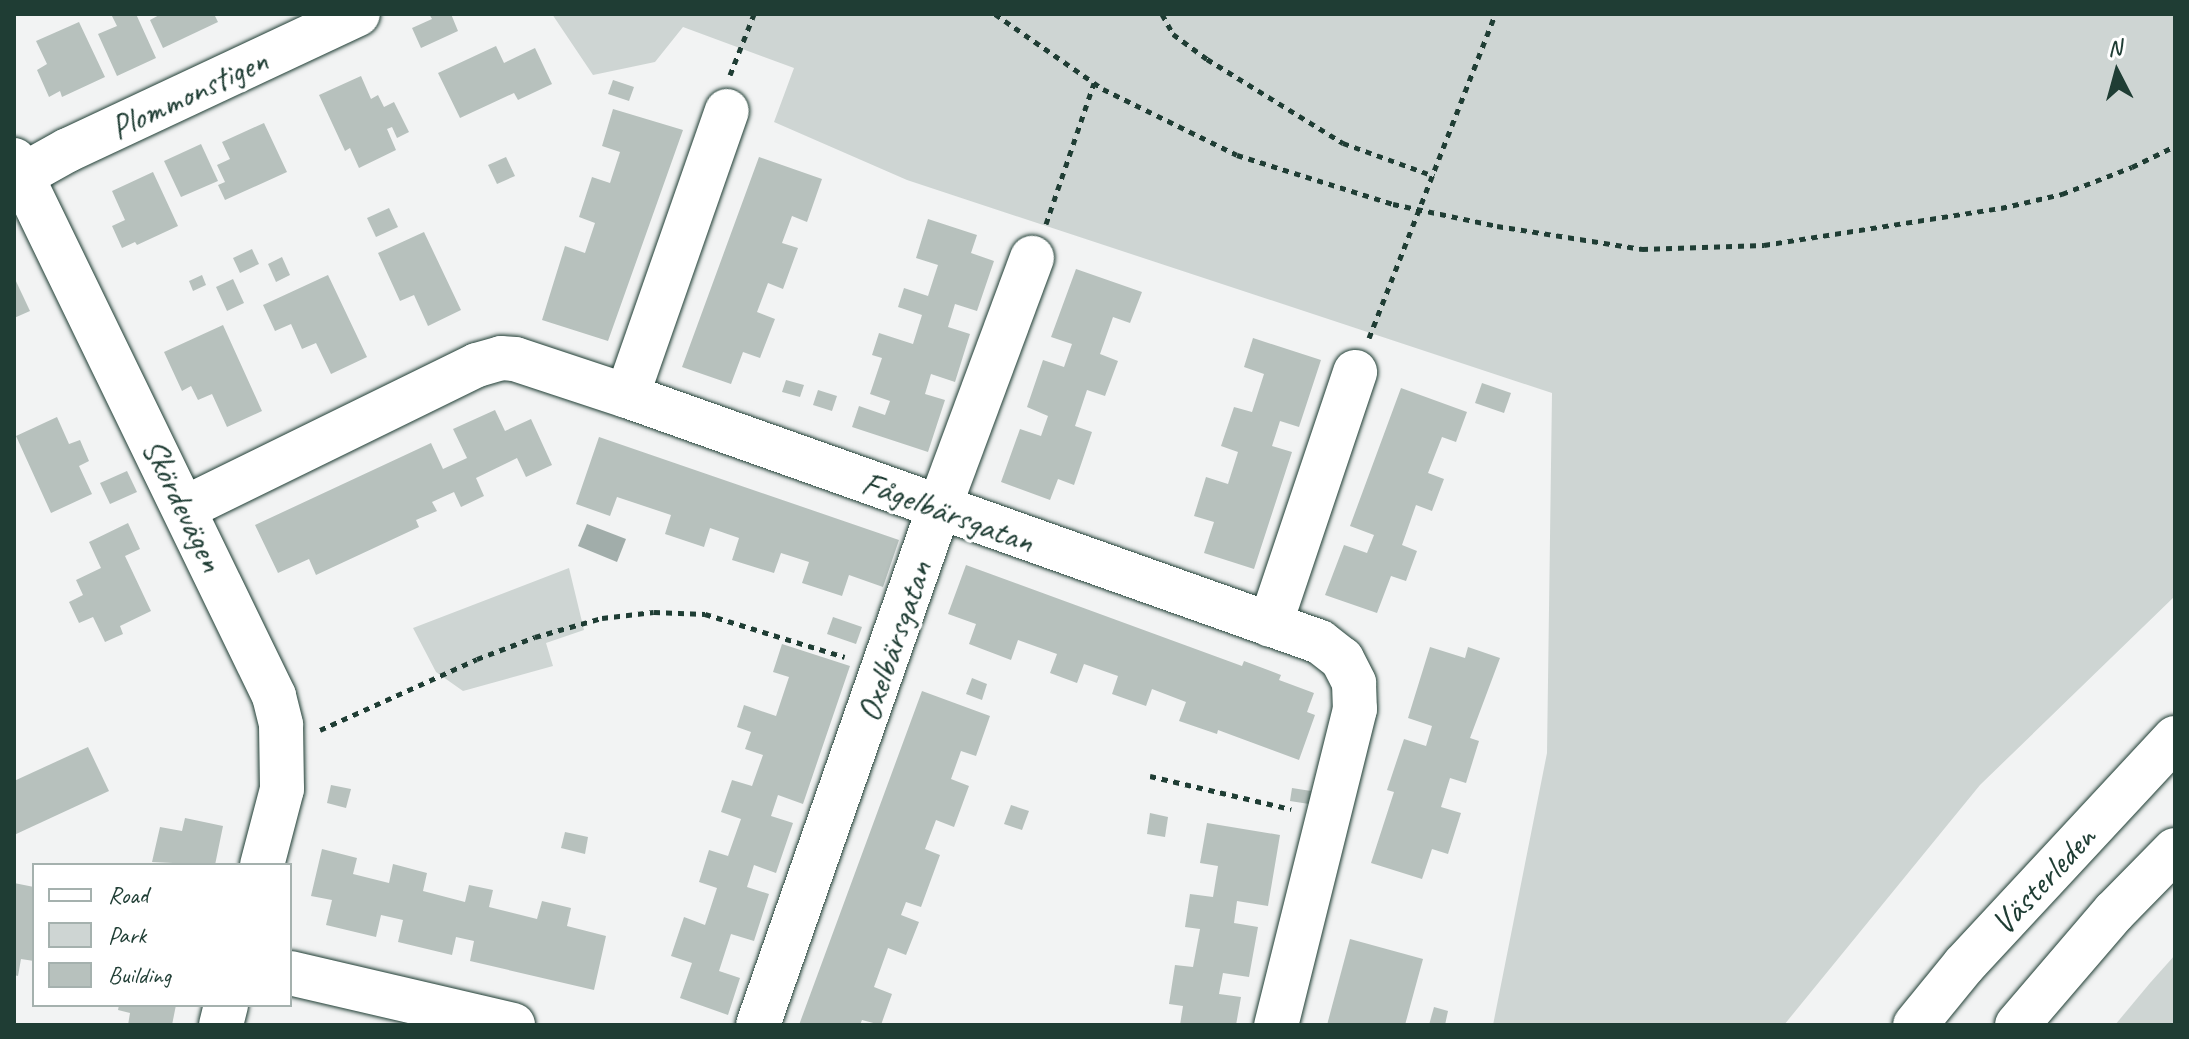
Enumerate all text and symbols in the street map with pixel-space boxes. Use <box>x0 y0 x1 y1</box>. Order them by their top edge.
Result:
north arrow <box>2077 32 2157 112</box>
text: N <box>2106 33 2123 63</box>
street label: Plommonstigen <box>104 40 274 148</box>
street label: Skördevägen <box>133 432 233 578</box>
street label: Fågelbärsgatan <box>857 462 1039 562</box>
street label: Oxelbärsgatan <box>848 555 940 727</box>
street label: Västerleden <box>1982 817 2104 943</box>
legend <box>32 863 292 1007</box>
text: Road <box>108 880 148 910</box>
text: Park <box>108 920 146 950</box>
text: Building <box>108 960 171 990</box>

